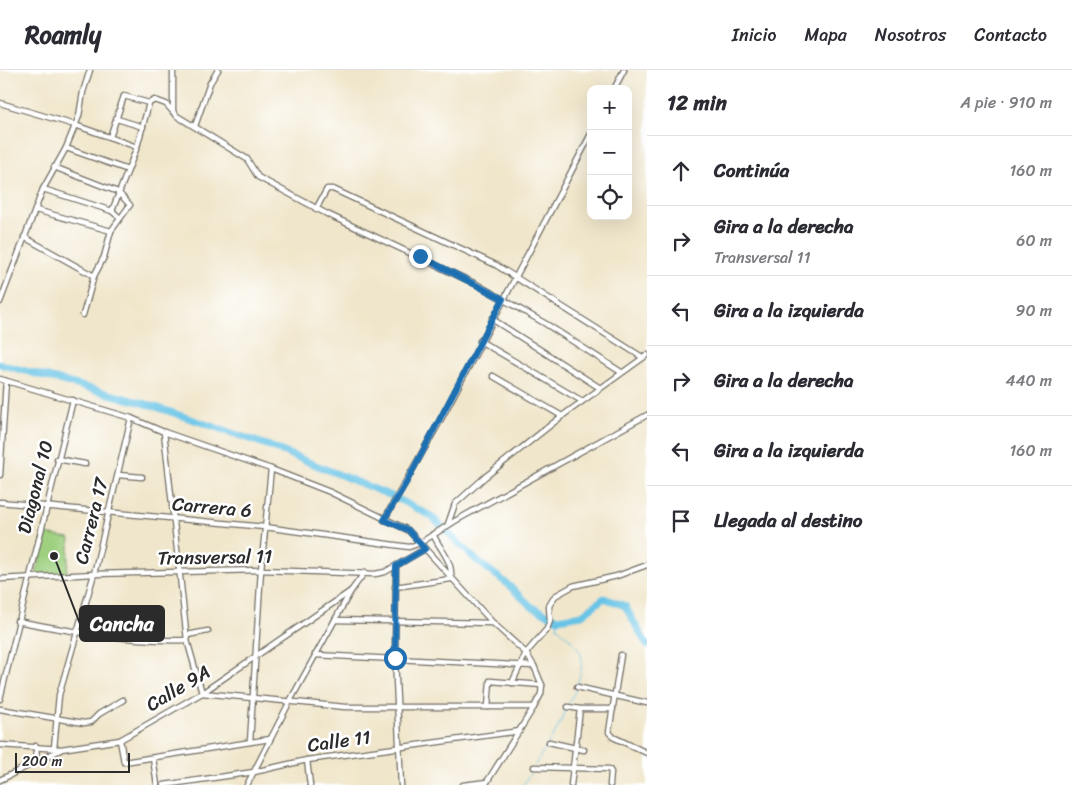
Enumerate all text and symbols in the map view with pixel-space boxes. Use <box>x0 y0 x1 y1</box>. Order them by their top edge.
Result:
text: Roamly <box>25 14 101 56</box>
text: Inicio <box>732 19 777 51</box>
text: Mapa <box>805 19 847 51</box>
text: Nosotros <box>875 19 946 51</box>
text: Contacto <box>974 19 1047 51</box>
text: 12 min <box>667 84 727 122</box>
map controls <box>587 85 632 220</box>
button: + <box>587 85 632 130</box>
text: A pie · 910 m <box>960 88 1052 117</box>
button: − <box>587 130 632 175</box>
text: Continúa <box>714 154 789 187</box>
text: 160 m <box>1009 156 1052 185</box>
icon: ahead <box>667 157 695 185</box>
button: locate <box>587 175 632 220</box>
text: Gira a la derecha <box>714 210 853 243</box>
text: 60 m <box>1016 226 1052 255</box>
icon: right <box>667 227 695 255</box>
text: Transversal 11 <box>714 243 811 272</box>
route end <box>409 245 432 268</box>
text: Gira a la izquierda <box>714 294 864 327</box>
text: 90 m <box>1016 296 1052 325</box>
icon: left <box>667 297 695 325</box>
text: Gira a la derecha <box>714 364 853 397</box>
text: 440 m <box>1005 366 1052 395</box>
icon: right <box>667 367 695 395</box>
text: Gira a la izquierda <box>714 434 864 467</box>
text: 160 m <box>1009 436 1052 465</box>
street label: Diagonal 10 <box>7 437 63 537</box>
icon: left <box>667 437 695 465</box>
street label: Carrera 17 <box>64 473 118 568</box>
street label: Carrera 6 <box>171 487 253 527</box>
text: Llegada al destino <box>714 504 863 537</box>
icon: arrive <box>667 507 695 535</box>
street label: Transversal 11 <box>157 540 273 574</box>
callout: Cancha <box>80 606 164 641</box>
text: Cancha <box>89 607 155 642</box>
route start <box>384 647 407 670</box>
street label: Calle 9A <box>139 656 217 720</box>
street label: Calle 11 <box>305 720 373 762</box>
text: 200 m <box>22 749 62 774</box>
scale bar <box>15 750 130 773</box>

